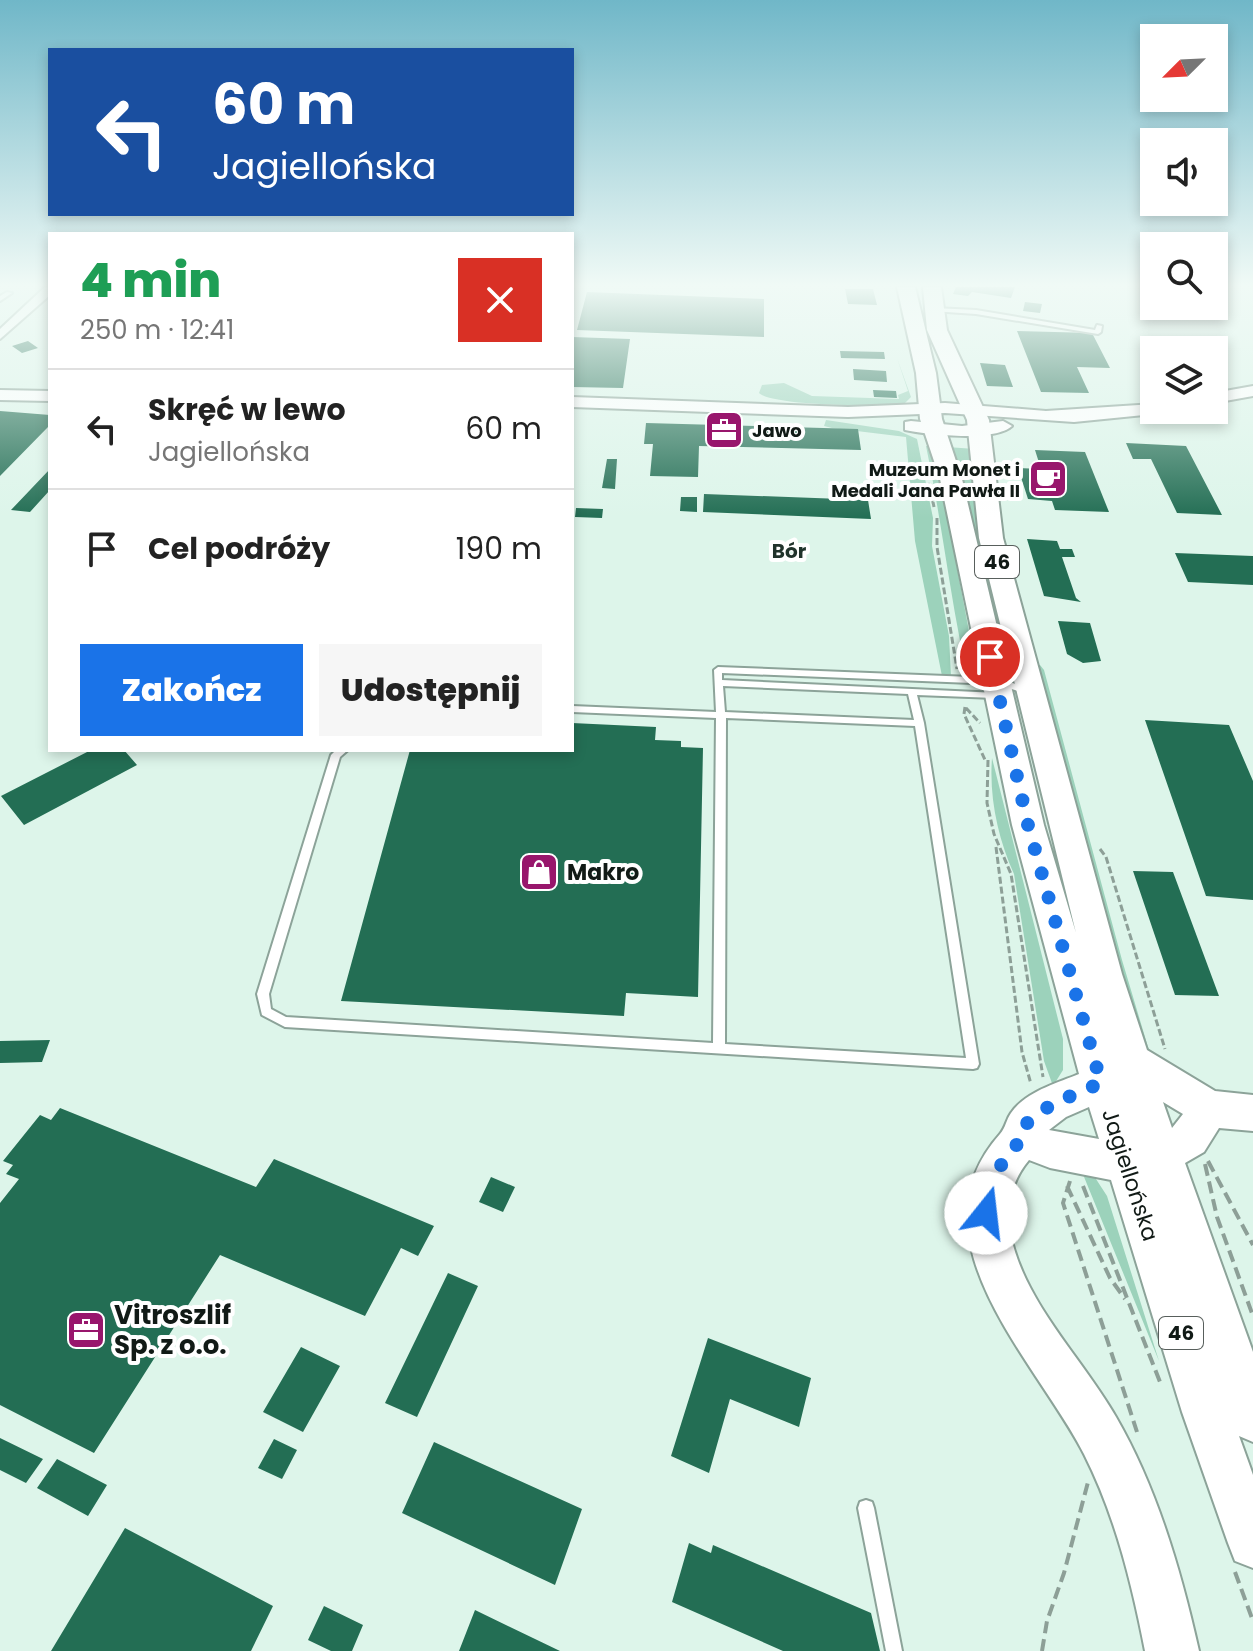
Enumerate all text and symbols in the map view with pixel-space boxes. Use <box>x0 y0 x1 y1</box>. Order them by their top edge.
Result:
north arrow <box>1140 24 1228 112</box>
map controls <box>1140 24 1228 424</box>
text: 60 m <box>212 65 355 144</box>
icon: left <box>80 80 184 184</box>
button: sound <box>1140 128 1228 216</box>
text: Jagiellońska <box>212 141 436 192</box>
button: search <box>1140 232 1228 320</box>
text: 4 min <box>80 247 221 314</box>
button: close <box>458 258 542 342</box>
text: 250 m · 12:41 <box>80 312 234 348</box>
button: layers <box>1140 336 1228 424</box>
text: Skręć w lewo <box>148 388 346 431</box>
icon: left <box>80 407 124 451</box>
text: 60 m <box>465 407 542 450</box>
office icon: Jawo <box>703 409 745 451</box>
place label: Jawo <box>752 418 802 443</box>
text: Jagiellońska <box>148 434 310 470</box>
place label: Muzeum Monet i Medali Jana Pawła II <box>831 457 1020 503</box>
cafe icon: Muzeum Monet i Medali Jana Pawła II <box>1027 458 1069 500</box>
icon: arrive <box>80 527 124 571</box>
text: Cel podróży <box>148 527 330 570</box>
text: 190 m <box>456 527 542 570</box>
district label: Bór <box>772 537 807 565</box>
road number: 46 <box>975 546 1019 578</box>
pin <box>956 623 1024 691</box>
icon: arrive <box>968 635 1012 679</box>
button: Zakończ <box>80 644 303 736</box>
button: Udostępnij <box>319 644 542 736</box>
shop icon: Makro <box>518 851 560 893</box>
place label: Makro <box>567 857 639 888</box>
street label: Jagiellońska <box>1094 1105 1166 1245</box>
position arrow <box>944 1171 1028 1255</box>
place label: Vitroszlif Sp. z o.o. <box>114 1297 231 1363</box>
office icon: Vitroszlif Sp. z o.o. <box>65 1309 107 1351</box>
road number: 46 <box>1159 1317 1203 1349</box>

